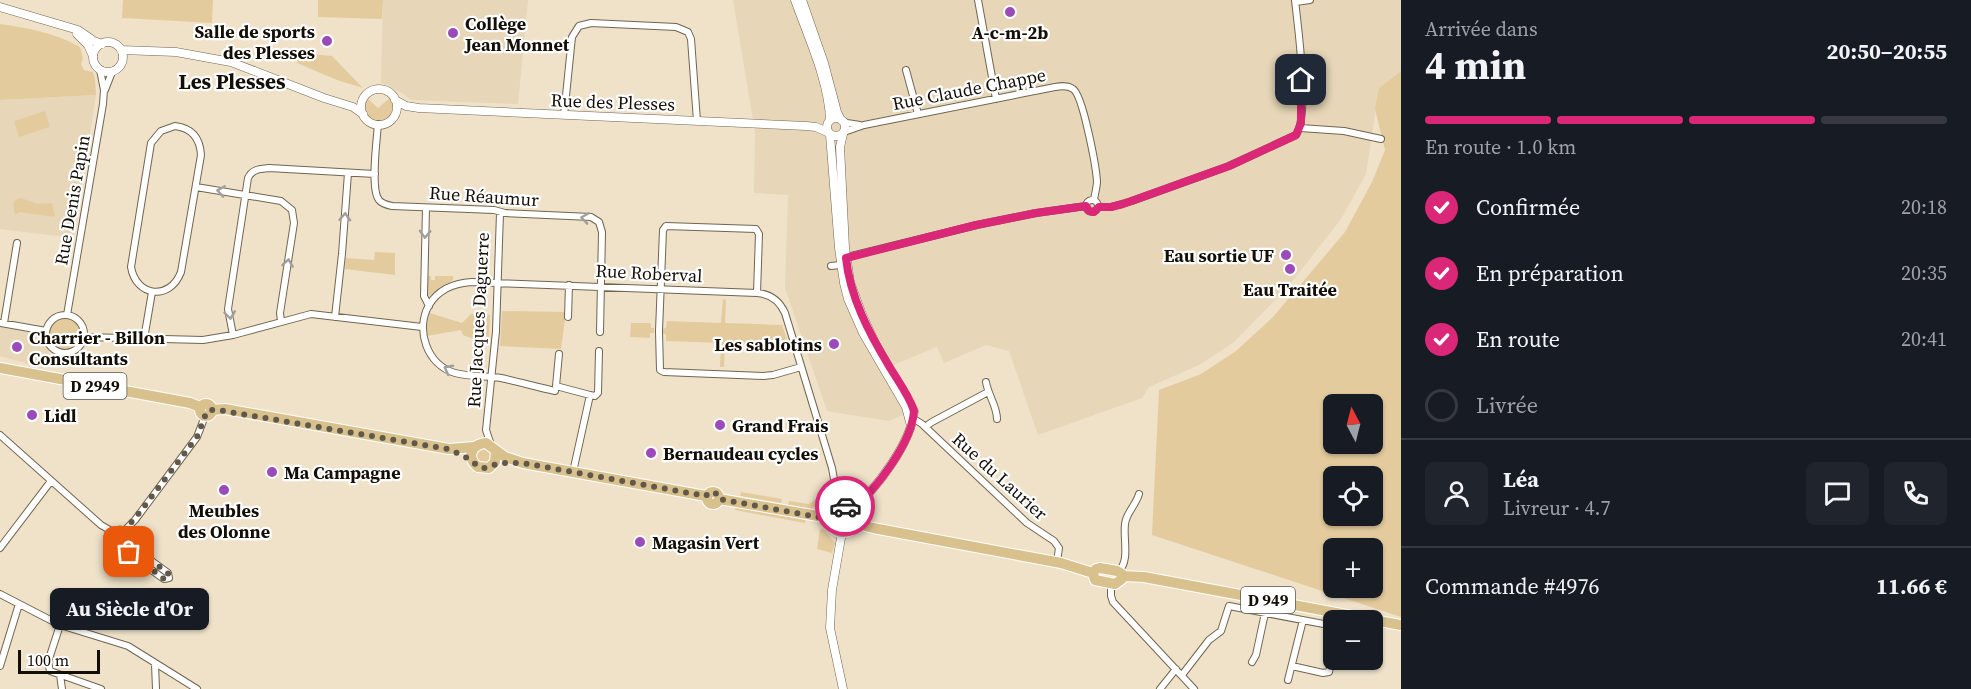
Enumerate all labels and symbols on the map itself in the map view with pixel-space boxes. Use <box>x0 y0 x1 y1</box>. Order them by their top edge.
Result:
marker: A-c-m-2b <box>1003 5 1017 19</box>
place label: Collège Jean Monnet <box>464 11 570 57</box>
place label: Salle de sports des Plesses <box>194 19 315 65</box>
place label: A-c-m-2b <box>972 20 1048 45</box>
marker: Collège Jean Monnet <box>446 26 460 40</box>
marker: Salle de sports des Plesses <box>320 34 334 48</box>
pin <box>1275 54 1326 105</box>
street label: Rue Claude Chappe <box>890 62 1048 116</box>
district label: Les Plesses <box>178 67 286 96</box>
street label: Rue des Plesses <box>550 87 676 117</box>
street label: Rue Denis Papin <box>48 133 96 267</box>
street label: Rue Réaumur <box>428 180 540 212</box>
one-way arrow <box>216 185 226 197</box>
one-way arrow <box>338 212 351 221</box>
one-way arrow <box>581 212 590 225</box>
one-way arrow <box>419 229 432 238</box>
street label: Rue Jacques Daguerre <box>461 232 495 408</box>
place label: Eau sortie UF <box>1164 243 1275 268</box>
marker: Eau sortie UF <box>1279 248 1293 262</box>
street label: Rue Roberval <box>595 258 703 288</box>
one-way arrow <box>281 259 293 268</box>
marker: Eau Traitée <box>1283 262 1297 276</box>
place label: Eau Traitée <box>1243 277 1337 302</box>
one-way arrow <box>223 310 236 319</box>
place label: Charrier - Billon Consultants <box>29 325 165 371</box>
place label: Les sablotins <box>714 332 822 357</box>
marker: Les sablotins <box>827 337 841 351</box>
marker: Charrier - Billon Consultants <box>10 340 24 354</box>
one-way arrow <box>443 364 454 376</box>
road number: D 2949 <box>64 373 127 399</box>
north arrow <box>1323 394 1383 454</box>
place label: Lidl <box>44 403 77 428</box>
marker: Lidl <box>25 408 39 422</box>
place label: Grand Frais <box>732 413 828 438</box>
marker: Grand Frais <box>713 418 727 432</box>
street label: Rue du Laurier <box>947 427 1053 526</box>
place label: Bernaudeau cycles <box>663 441 818 466</box>
marker: Bernaudeau cycles <box>644 446 658 460</box>
place label: Ma Campagne <box>284 460 401 485</box>
marker: Ma Campagne <box>265 465 279 479</box>
courier <box>815 476 875 536</box>
marker: Meubles des Olonne <box>217 483 231 497</box>
place label: Meubles des Olonne <box>178 498 270 544</box>
pin <box>103 526 154 577</box>
place label: Magasin Vert <box>652 530 760 555</box>
marker: Magasin Vert <box>633 535 647 549</box>
road number: D 949 <box>1241 587 1295 613</box>
callout: Au Siècle d'Or <box>50 588 208 630</box>
scale bar <box>18 647 100 674</box>

